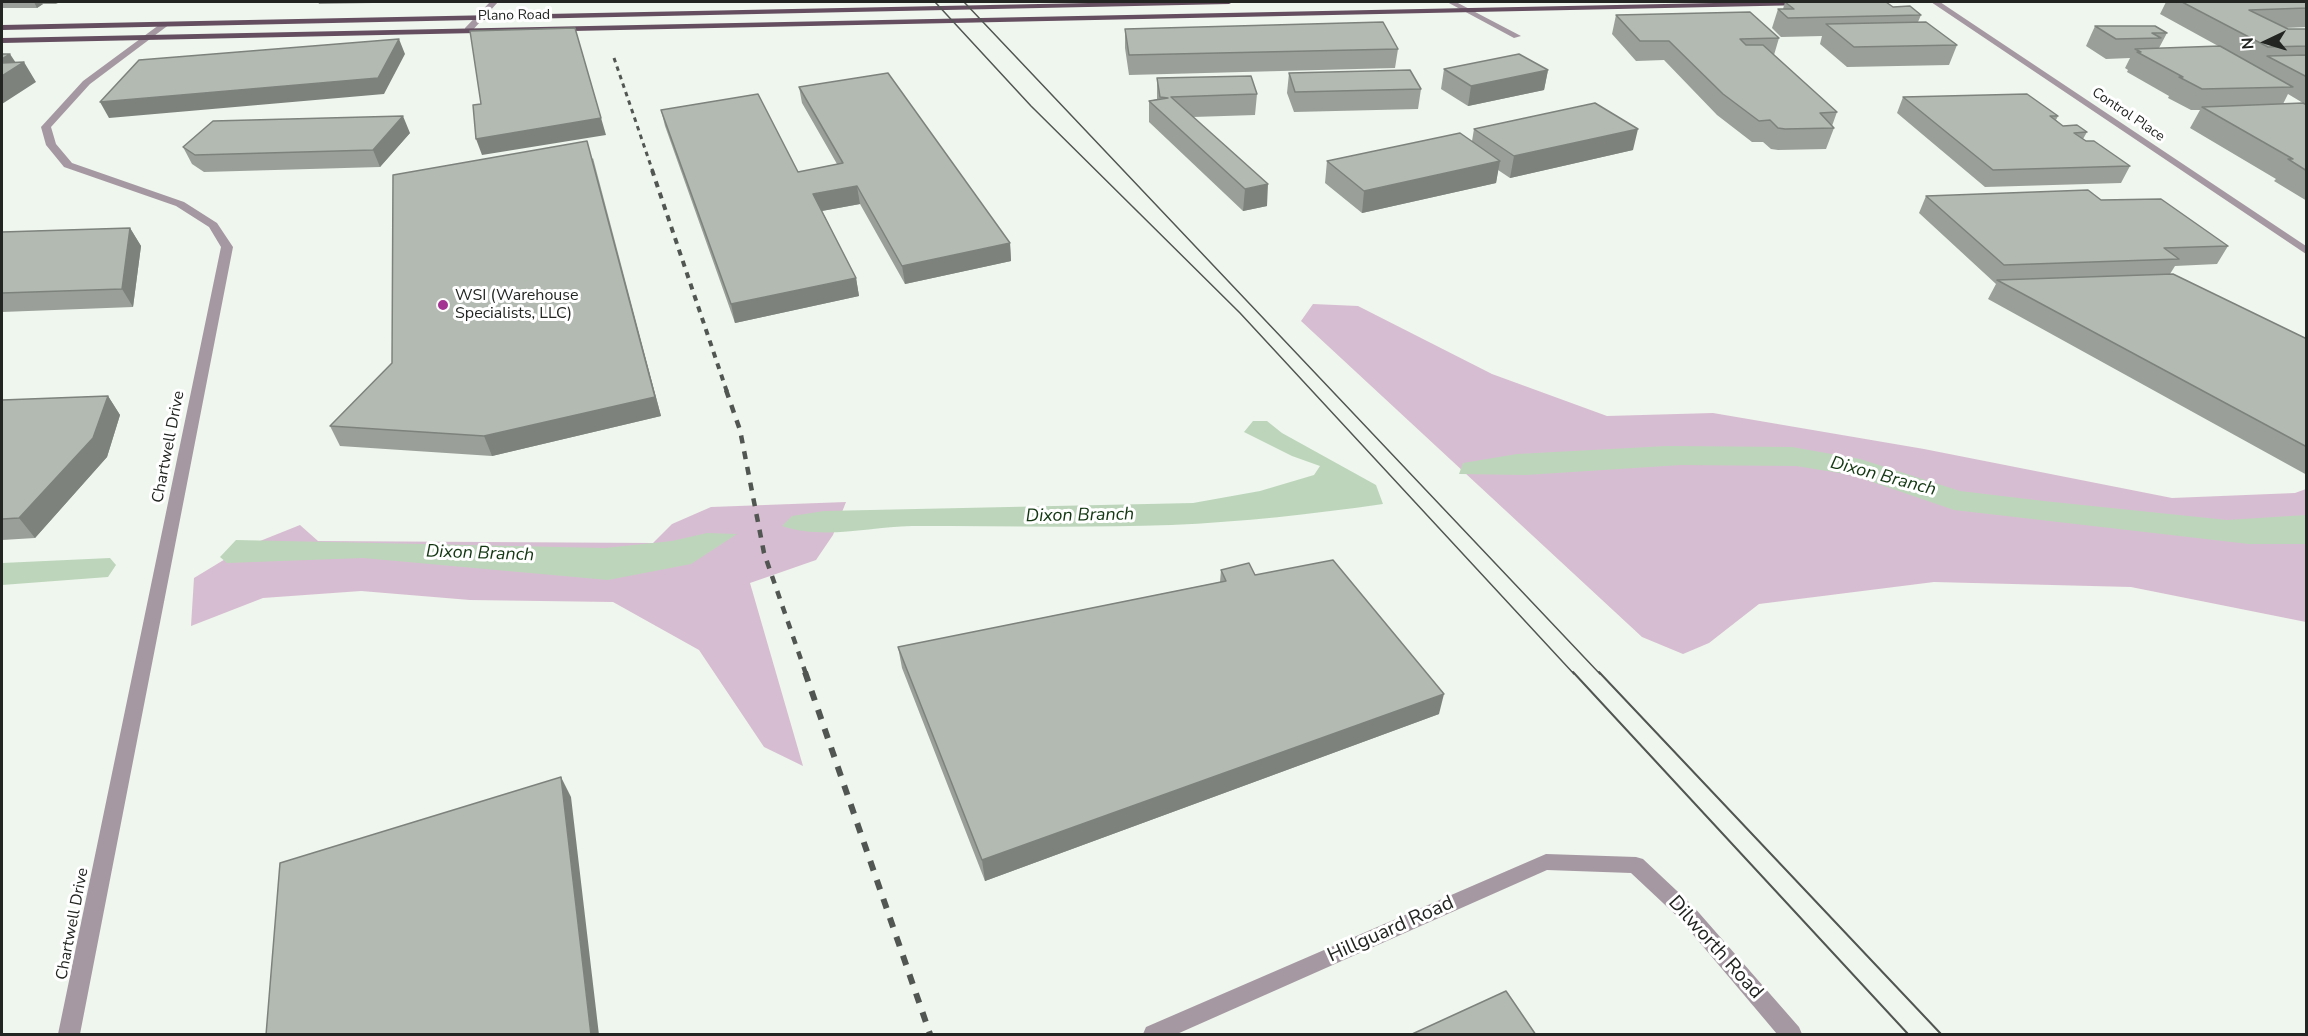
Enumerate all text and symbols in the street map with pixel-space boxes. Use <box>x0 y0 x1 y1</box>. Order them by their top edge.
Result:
street label: Plano Road <box>478 7 550 25</box>
north arrow <box>2236 12 2296 72</box>
text: N <box>2237 37 2259 50</box>
street label: Control Place <box>2088 84 2168 146</box>
place label: WSI (Warehouse Specialists, LLC) <box>455 286 579 324</box>
marker: WSI (Warehouse Specialists, LLC) <box>436 298 450 312</box>
street label: Chartwell Drive <box>149 389 189 505</box>
water label: Dixon Branch <box>1828 453 1938 501</box>
water label: Dixon Branch <box>1026 504 1134 528</box>
water label: Dixon Branch <box>425 541 535 567</box>
street label: Chartwell Drive <box>53 866 93 982</box>
street label: Hillguard Road <box>1324 891 1458 969</box>
street label: Dilworth Road <box>1662 891 1768 1005</box>

